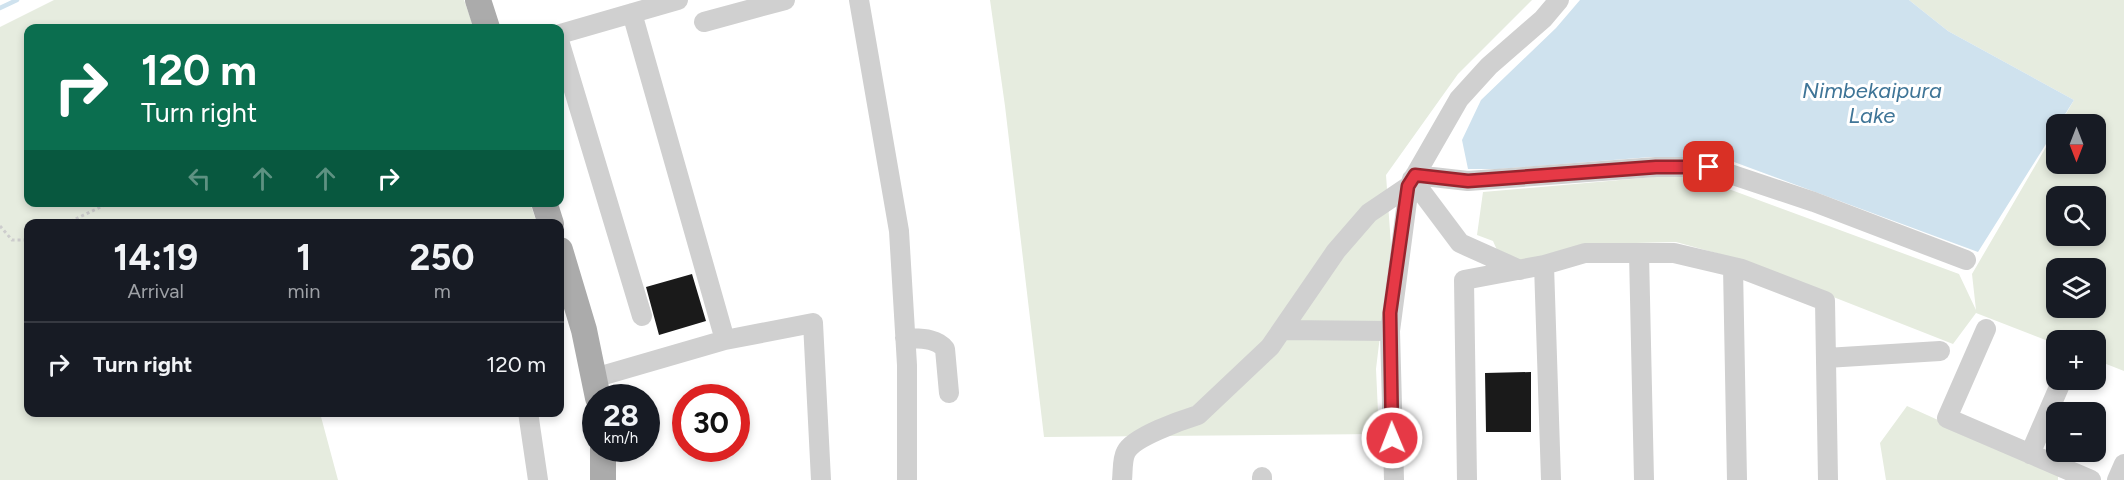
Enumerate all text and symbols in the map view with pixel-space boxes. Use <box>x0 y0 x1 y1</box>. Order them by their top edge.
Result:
text: 120 m <box>141 45 257 96</box>
icon: right <box>42 48 120 126</box>
water label: Nimbekaipura Lake <box>1802 77 1942 129</box>
text: Turn right <box>141 96 257 129</box>
north arrow <box>2046 114 2106 174</box>
map controls <box>2046 114 2106 462</box>
pin <box>1683 141 1734 192</box>
icon: arrive <box>1692 150 1725 183</box>
icon: left <box>183 162 216 195</box>
icon: ahead <box>246 162 279 195</box>
icon: ahead <box>309 162 342 195</box>
icon: right <box>372 162 405 195</box>
button: search <box>2046 186 2106 246</box>
text: 14:19 <box>113 236 198 279</box>
text: 1 <box>296 236 312 279</box>
text: 250 <box>410 236 475 279</box>
button: layers <box>2046 258 2106 318</box>
text: Arrival <box>128 279 184 303</box>
text: min <box>287 279 320 303</box>
text: m <box>434 279 451 303</box>
button: + <box>2046 330 2106 390</box>
icon: right <box>42 348 75 381</box>
text: Turn right <box>93 351 192 378</box>
text: 120 m <box>486 351 546 378</box>
speed limit sign: 30 <box>672 384 750 462</box>
text: 28 <box>603 397 639 434</box>
button: − <box>2046 402 2106 462</box>
position arrow <box>1360 406 1424 470</box>
text: km/h <box>604 429 638 447</box>

